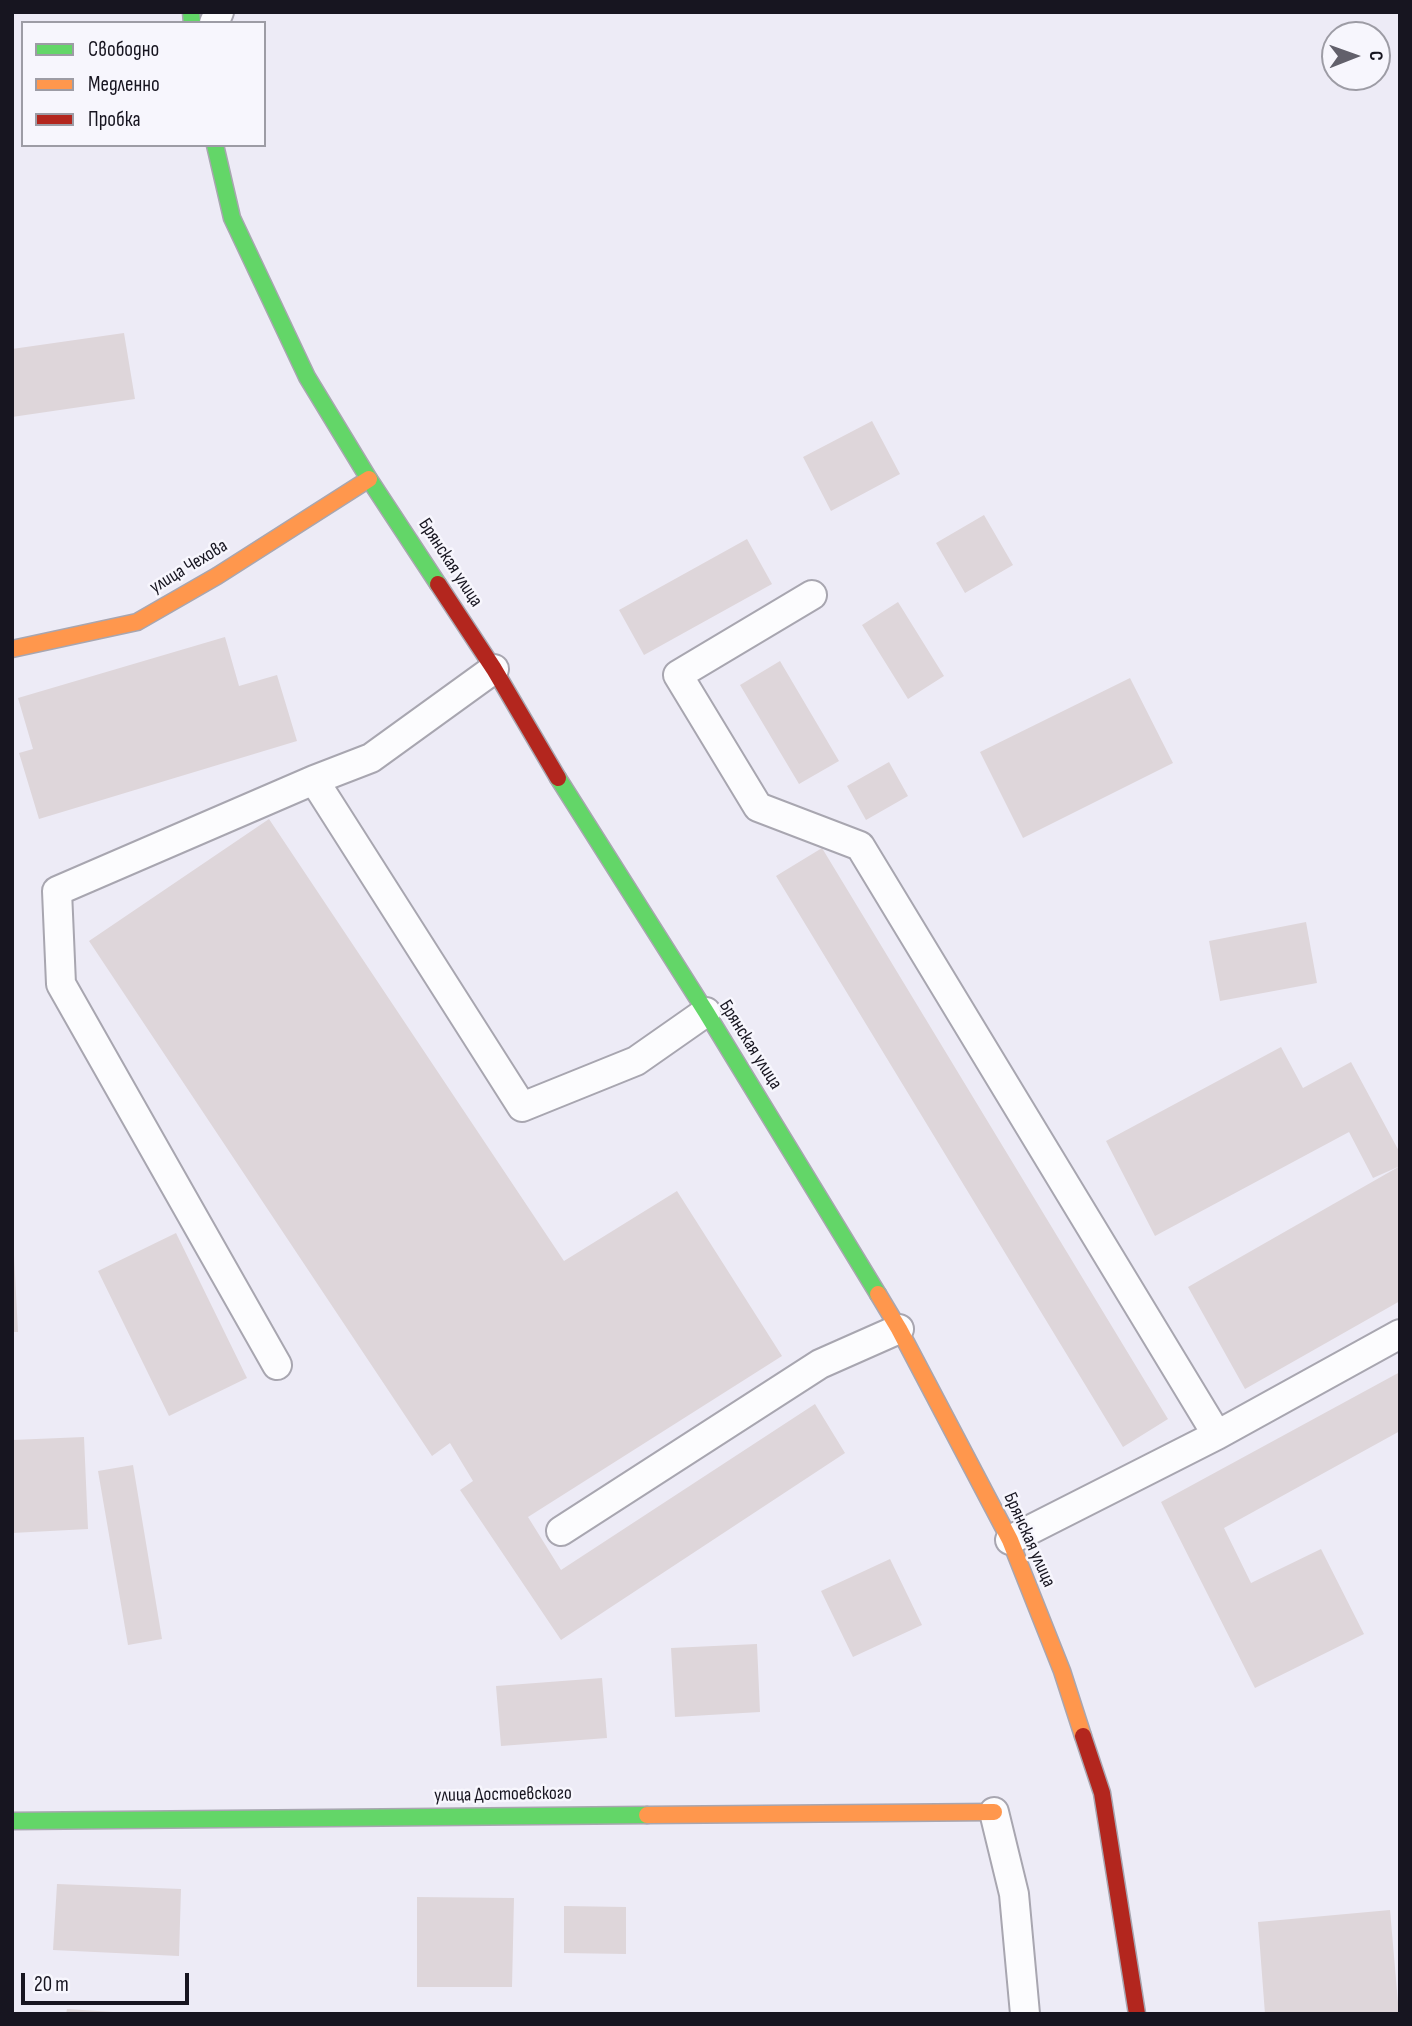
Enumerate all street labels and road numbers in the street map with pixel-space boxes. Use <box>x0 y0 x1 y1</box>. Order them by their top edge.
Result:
street label: Брянская улица <box>413 514 487 612</box>
street label: улица Чехова <box>146 535 232 599</box>
street label: Брянская улица <box>714 996 786 1094</box>
street label: Брянская улица <box>998 1489 1060 1591</box>
street label: улица Достоевского <box>434 1782 572 1808</box>

